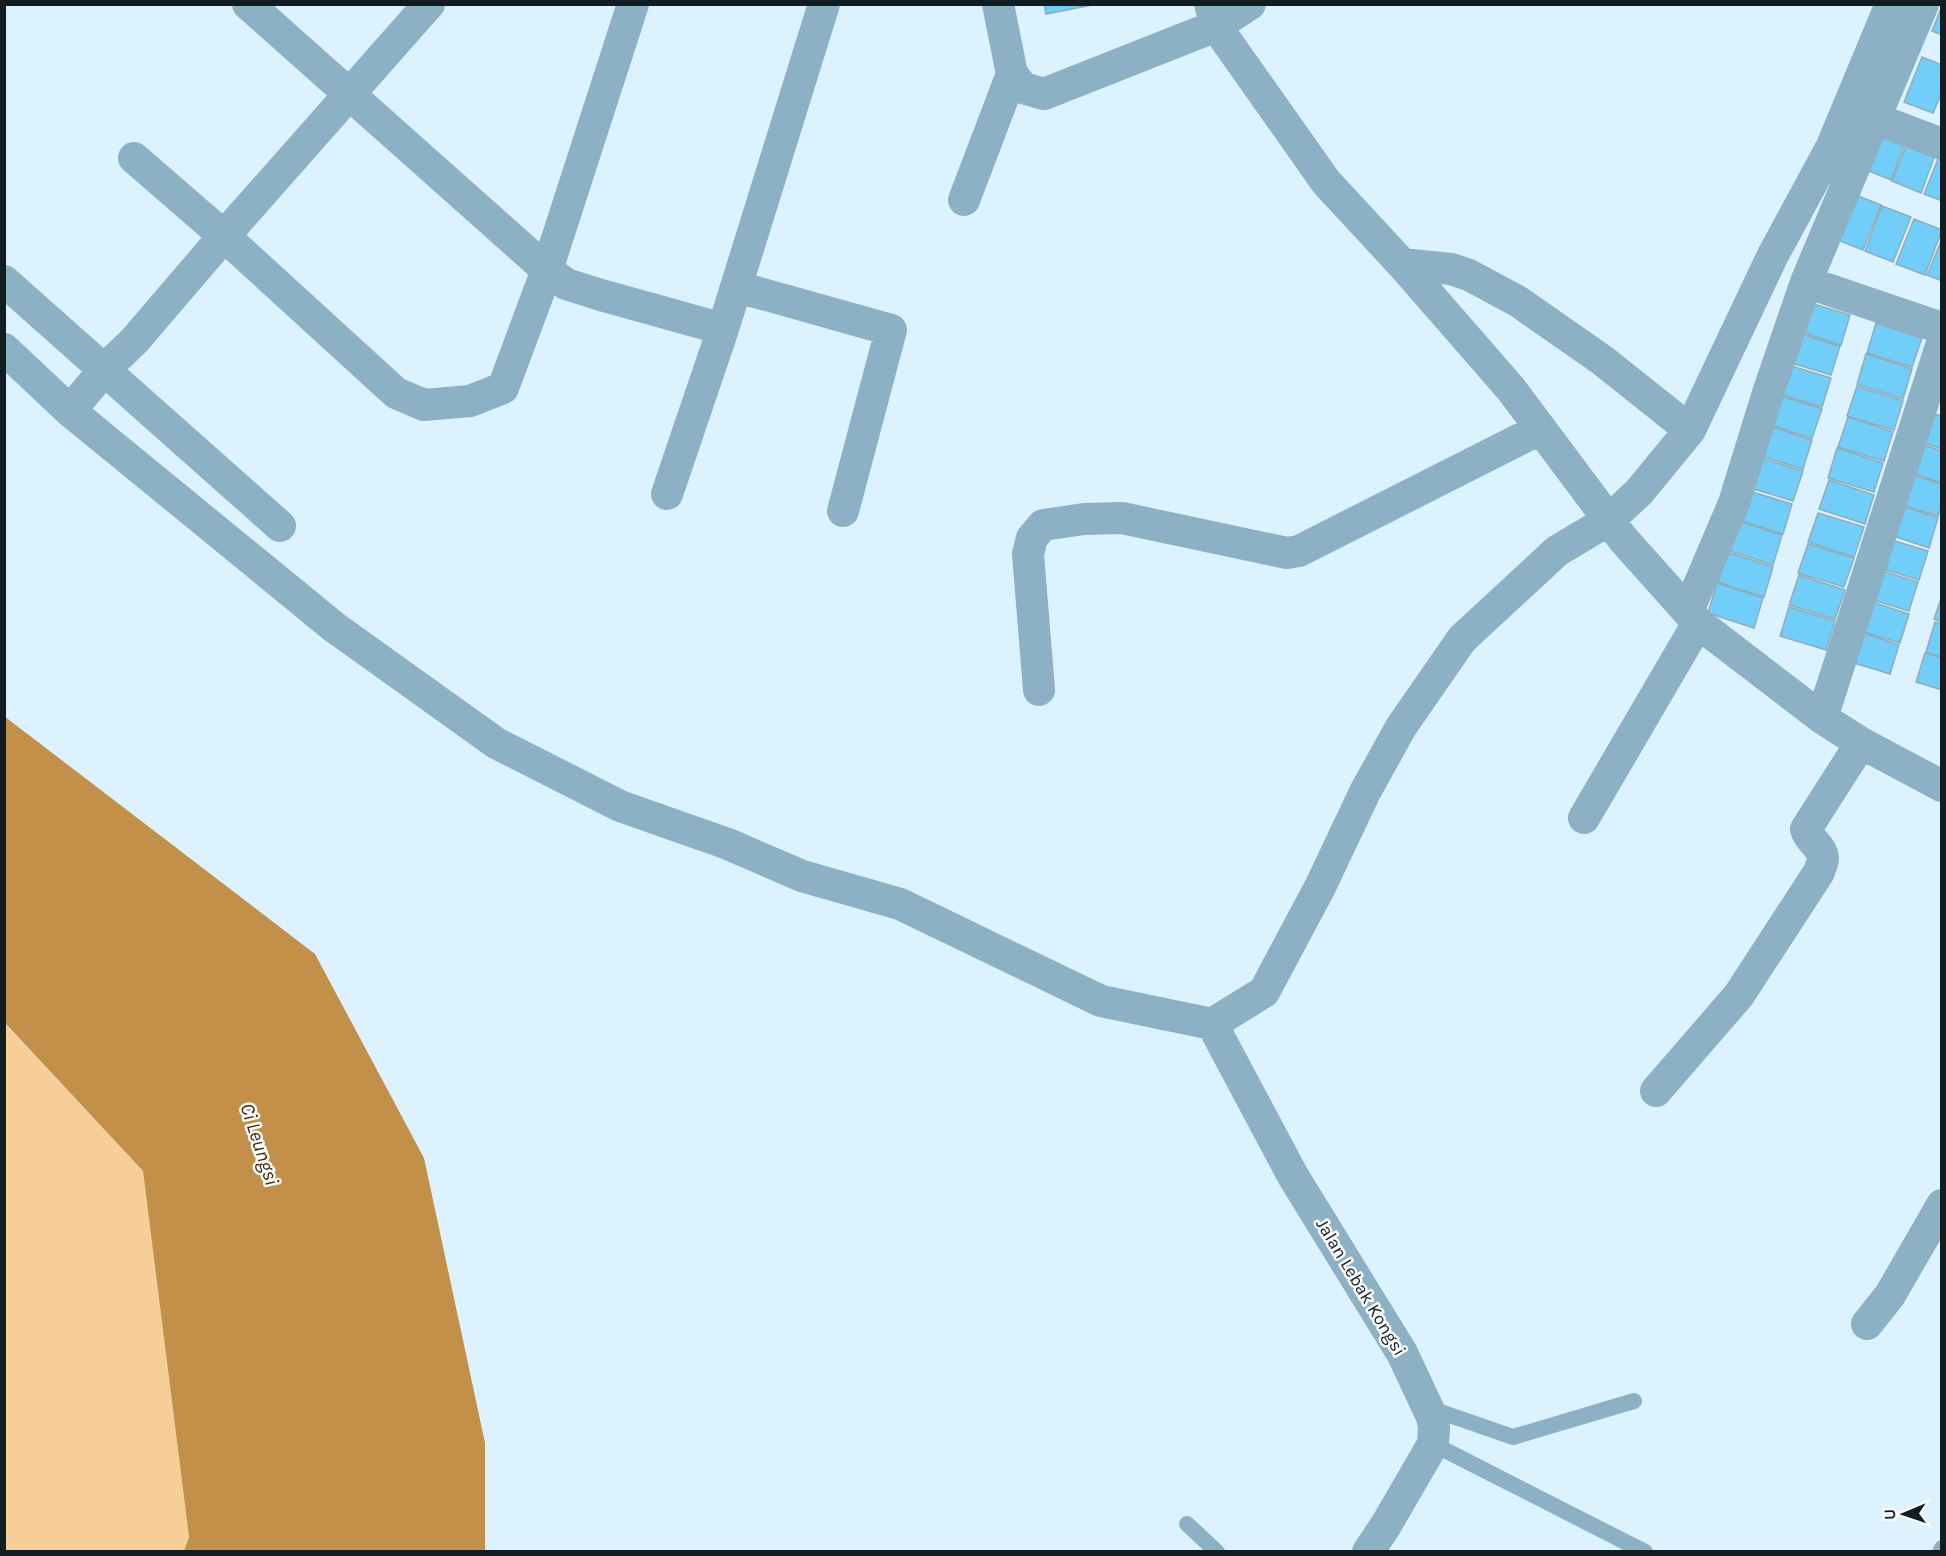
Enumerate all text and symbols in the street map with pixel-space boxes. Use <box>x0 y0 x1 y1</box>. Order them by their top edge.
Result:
water label: Ci Leungsi <box>235 1100 284 1188</box>
street label: Jalan Lebak Kongsi <box>1311 1214 1411 1360</box>
north arrow <box>1874 1484 1934 1544</box>
text: U <box>1880 1509 1899 1520</box>

